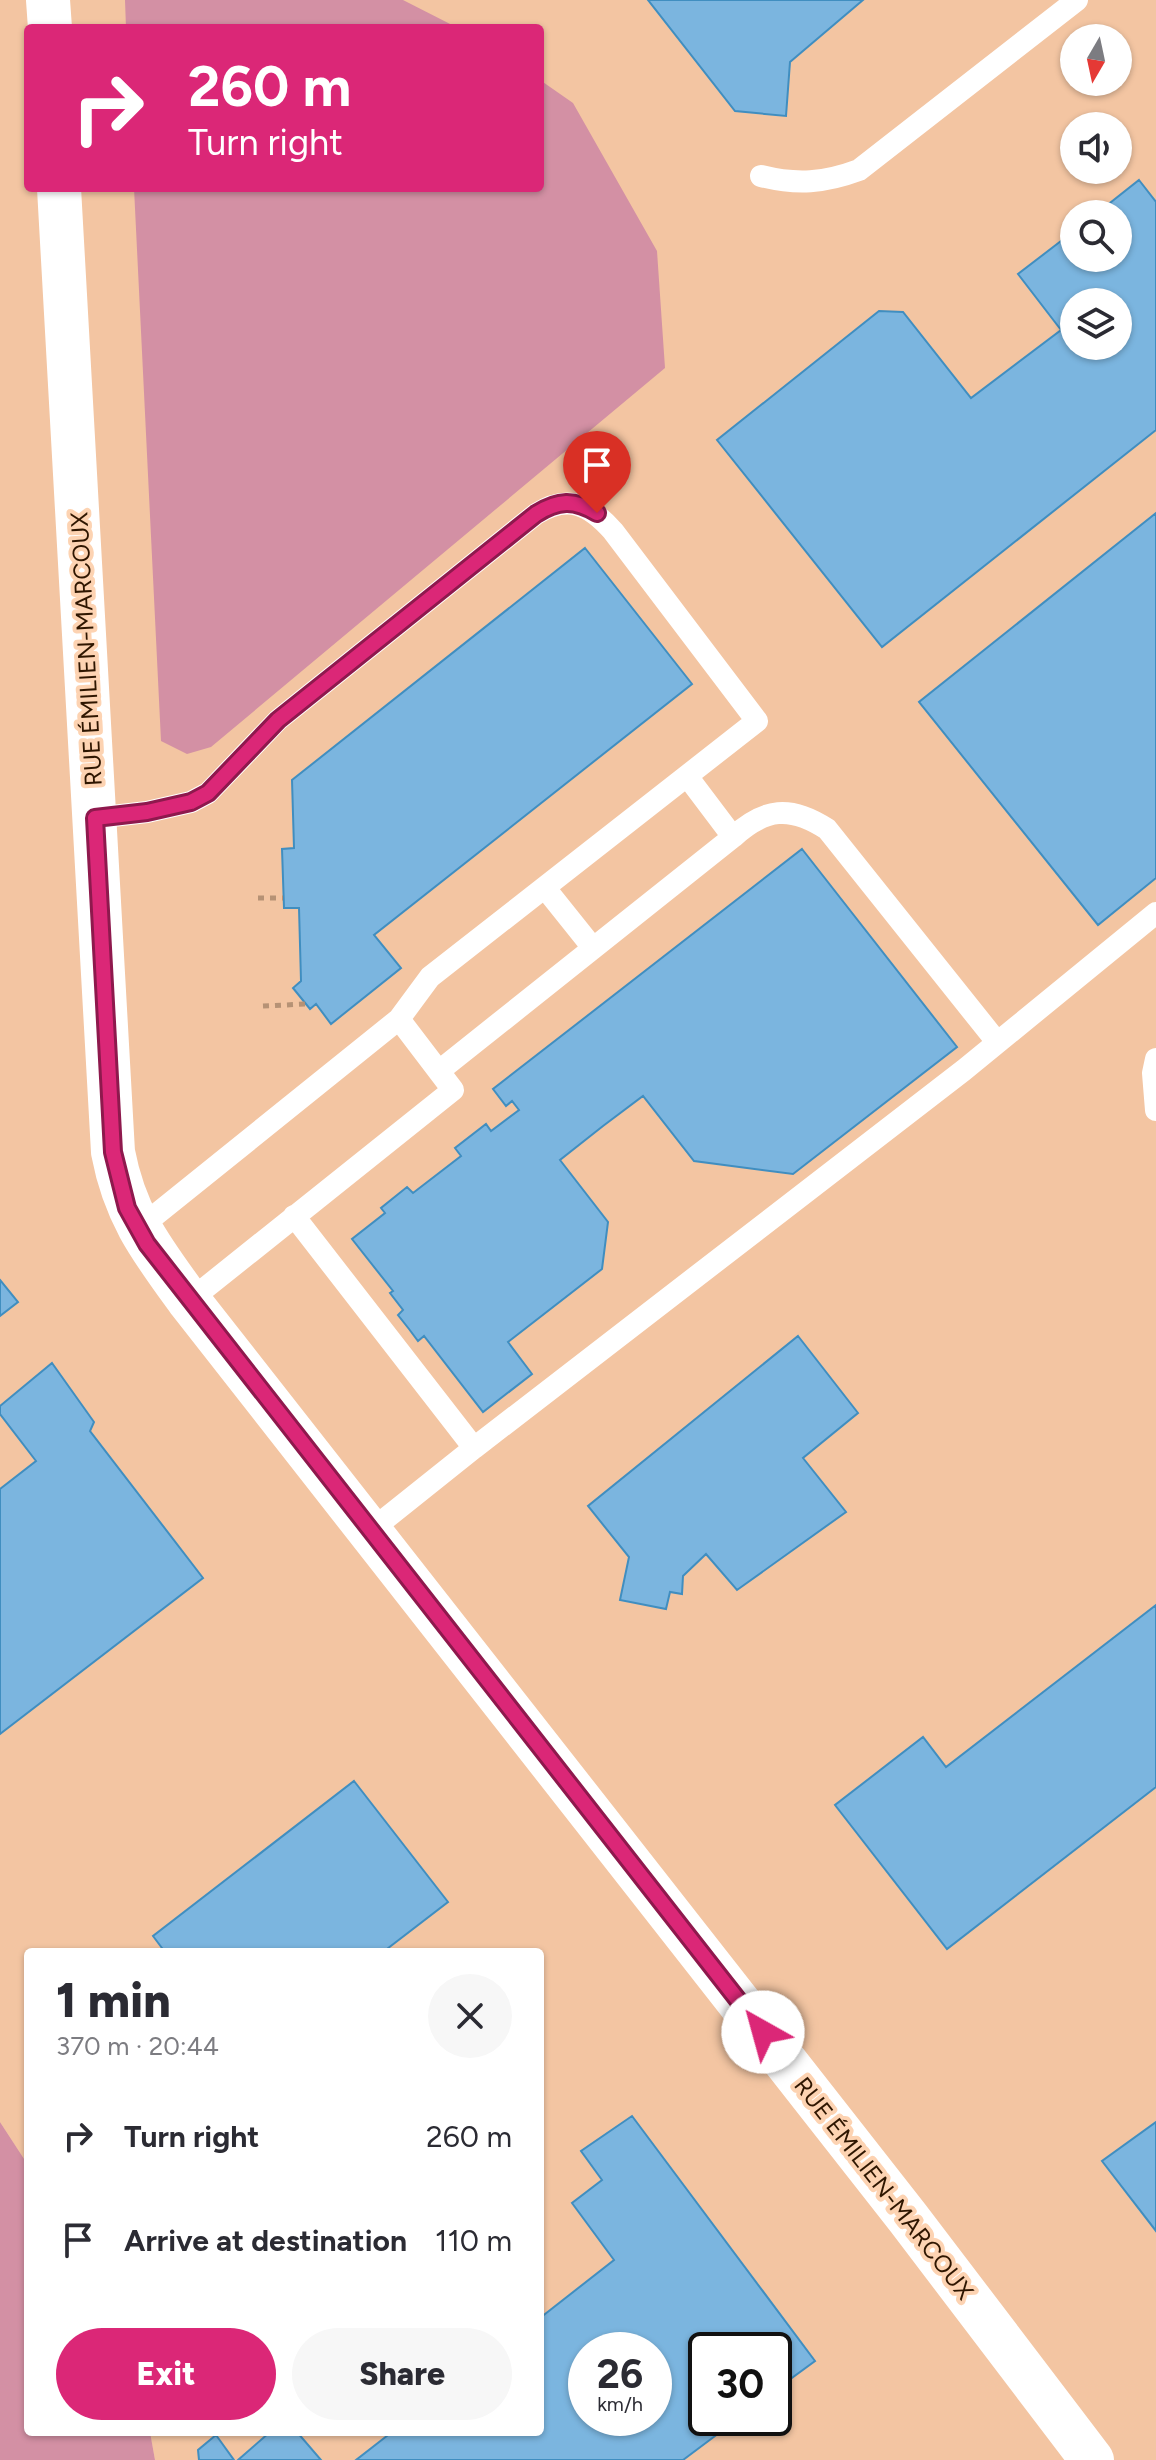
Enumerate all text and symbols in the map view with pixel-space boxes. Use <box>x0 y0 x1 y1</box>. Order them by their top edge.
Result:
north arrow <box>1060 24 1132 96</box>
map controls <box>1060 24 1132 360</box>
text: 260 m <box>188 53 351 120</box>
icon: right <box>56 56 160 160</box>
button: sound <box>1060 112 1132 184</box>
text: Turn right <box>188 121 343 164</box>
button: search <box>1060 200 1132 272</box>
button: layers <box>1060 288 1132 360</box>
pin <box>563 431 631 513</box>
icon: arrive <box>575 443 619 487</box>
street label: RUE ÉMILIEN-MARCOUX <box>64 511 108 787</box>
text: 1 min <box>56 1971 171 2029</box>
button: close <box>428 1974 512 2058</box>
position arrow <box>721 1990 805 2074</box>
text: 370 m · 20:44 <box>56 2030 219 2062</box>
street label: RUE ÉMILIEN-MARCOUX <box>788 2071 980 2305</box>
icon: right <box>56 2114 100 2158</box>
text: Turn right <box>124 2118 259 2155</box>
text: 260 m <box>426 2118 512 2155</box>
icon: arrive <box>56 2218 100 2262</box>
text: Arrive at destination <box>124 2222 407 2259</box>
text: 110 m <box>435 2222 512 2259</box>
button: Exit <box>56 2328 276 2420</box>
button: Share <box>292 2328 512 2420</box>
speed limit sign: 30 <box>688 2332 792 2436</box>
text: 26 <box>597 2350 643 2398</box>
text: km/h <box>597 2392 643 2416</box>

